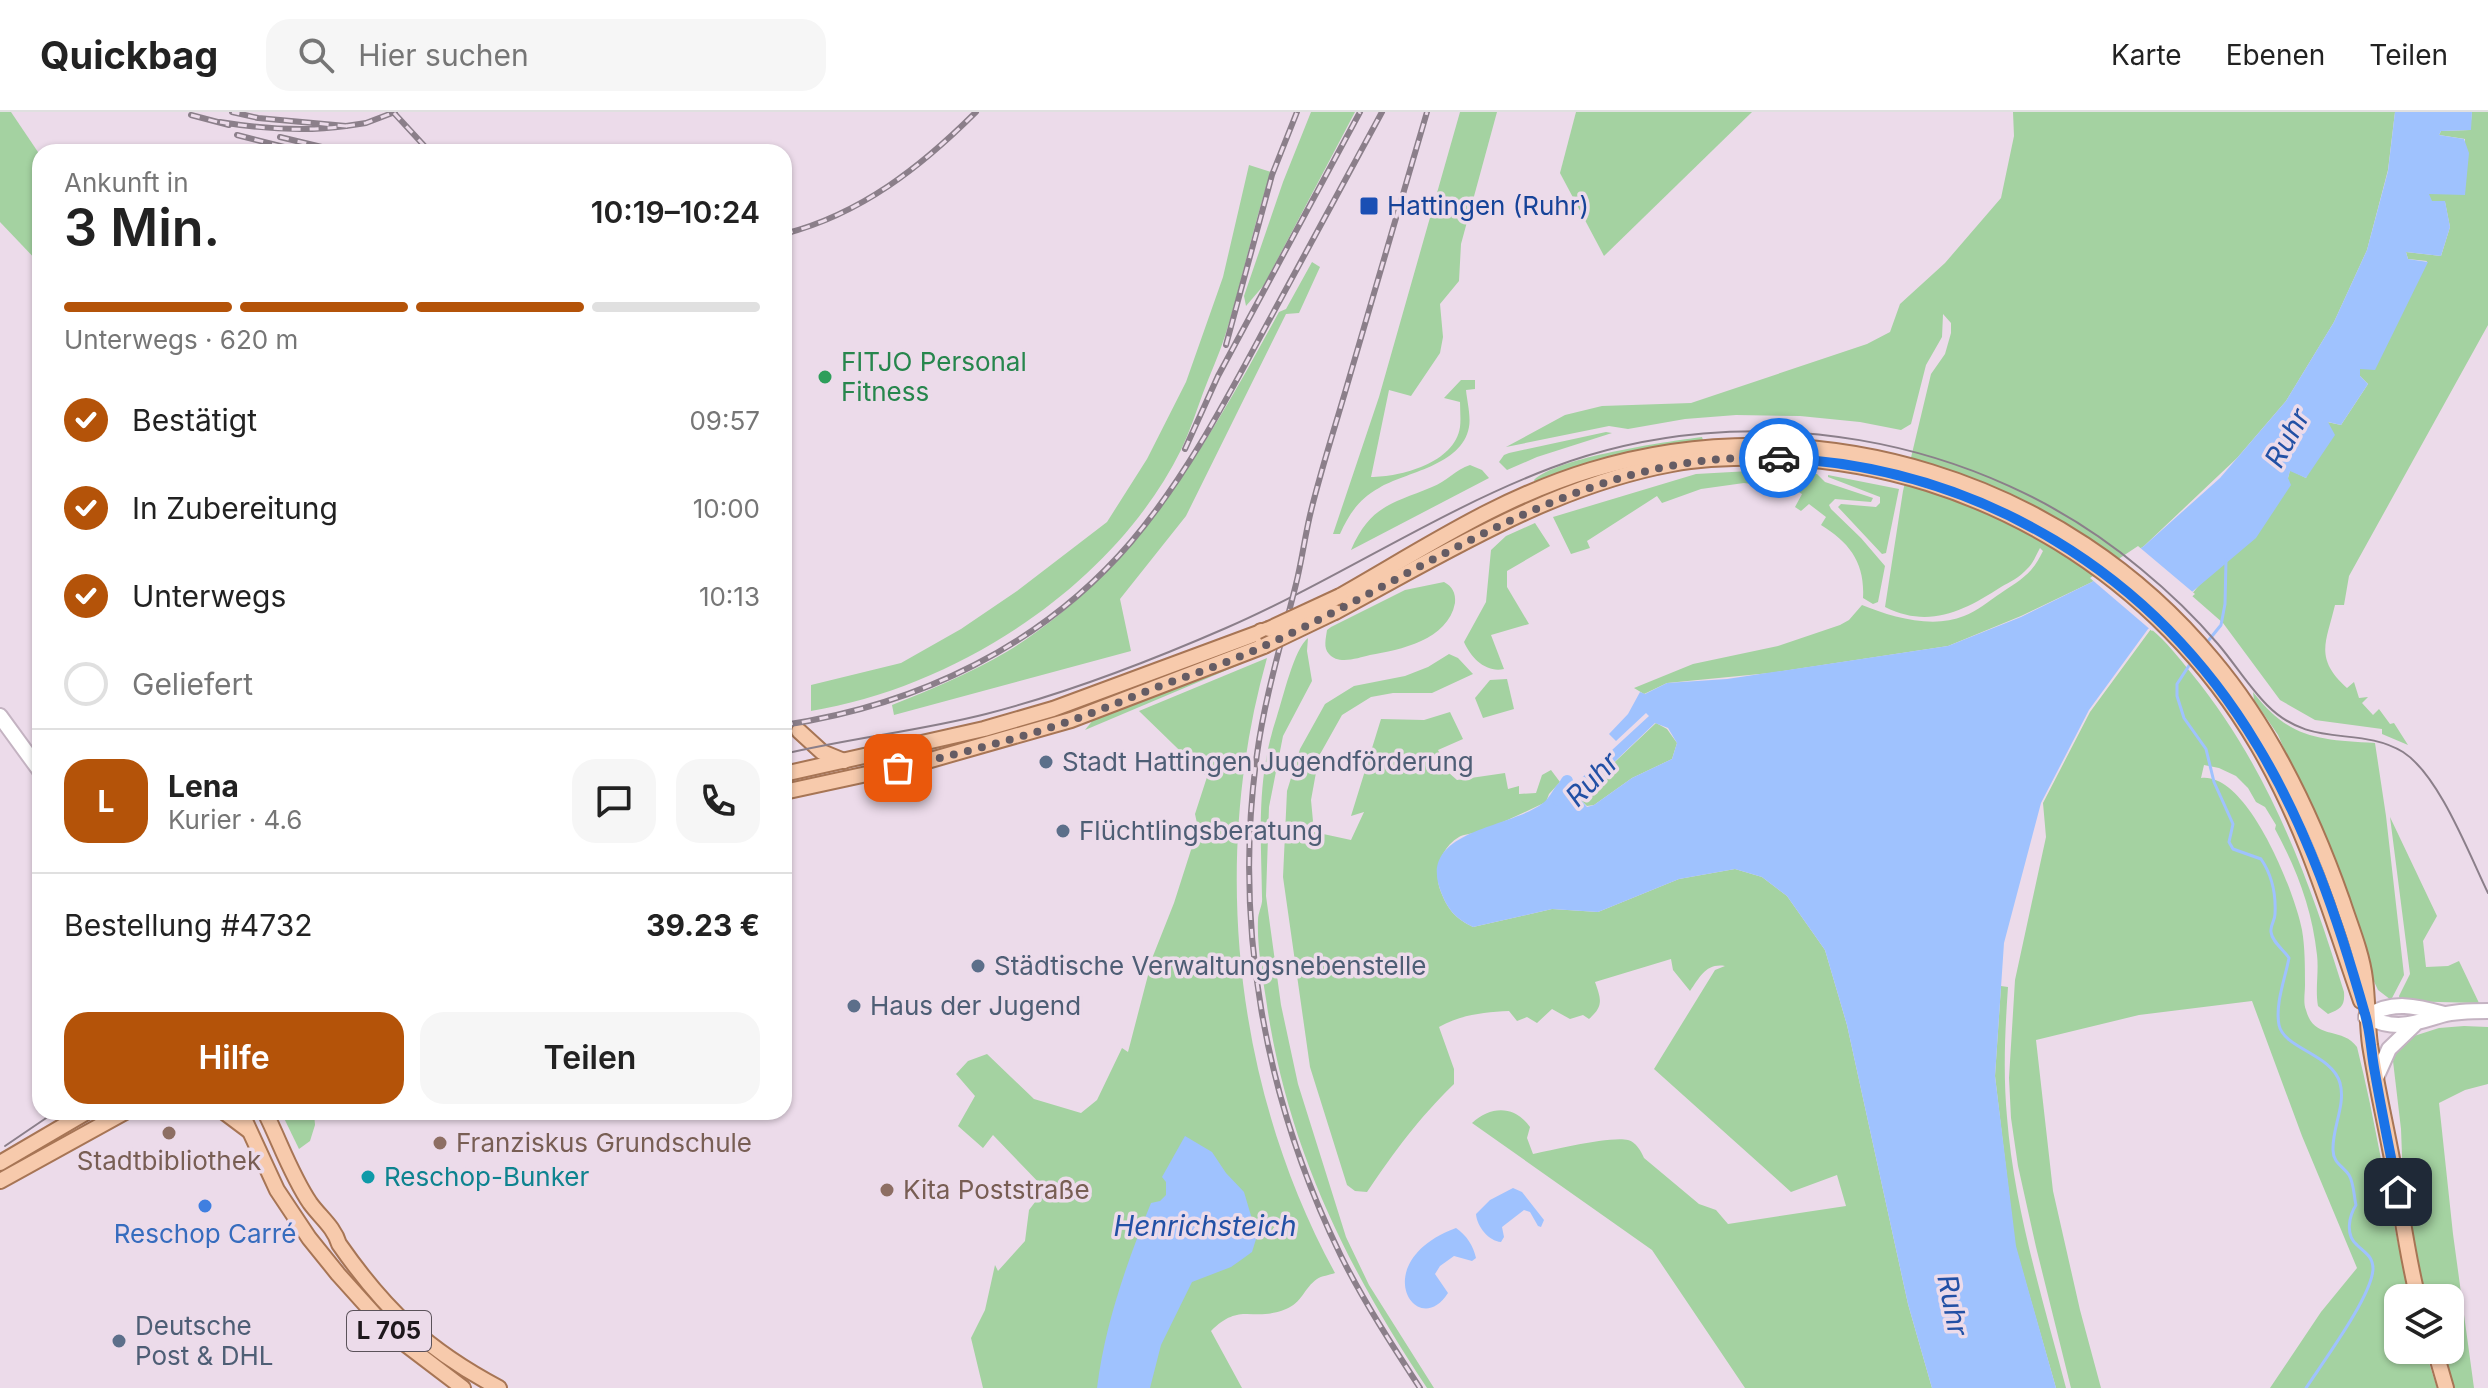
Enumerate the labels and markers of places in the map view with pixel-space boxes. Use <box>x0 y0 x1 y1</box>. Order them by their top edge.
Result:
place label: Hattingen (Ruhr) <box>1387 190 1589 221</box>
marker: Hattingen (Ruhr) <box>1358 195 1380 217</box>
place label: FITJO Personal Fitness <box>841 346 1027 407</box>
marker: FITJO Personal Fitness <box>816 368 834 386</box>
pin <box>864 734 932 802</box>
place label: Stadt Hattingen Jugendförderung <box>1062 746 1474 777</box>
marker: Stadt Hattingen Jugendförderung <box>1037 753 1055 771</box>
place label: Flüchtlingsberatung <box>1079 815 1323 846</box>
marker: Flüchtlingsberatung <box>1054 822 1072 840</box>
place label: Städtische Verwaltungsnebenstelle <box>994 950 1427 981</box>
marker: Städtische Verwaltungsnebenstelle <box>969 957 987 975</box>
place label: Haus der Jugend <box>870 990 1081 1021</box>
marker: Haus der Jugend <box>845 997 863 1015</box>
marker: Stadtbibliothek <box>160 1124 178 1142</box>
place label: Franziskus Grundschule <box>456 1127 752 1158</box>
marker: Franziskus Grundschule <box>431 1134 449 1152</box>
place label: Stadtbibliothek <box>77 1145 261 1176</box>
pin <box>2364 1158 2432 1226</box>
place label: Reschop-Bunker <box>384 1161 590 1192</box>
marker: Reschop-Bunker <box>359 1168 377 1186</box>
place label: Kita Poststraße <box>903 1174 1090 1205</box>
marker: Kita Poststraße <box>878 1181 896 1199</box>
marker: Reschop Carré <box>196 1197 214 1215</box>
place label: Reschop Carré <box>114 1218 296 1249</box>
place label: Deutsche Post & DHL <box>135 1310 273 1371</box>
marker: Deutsche Post & DHL <box>110 1332 128 1350</box>

